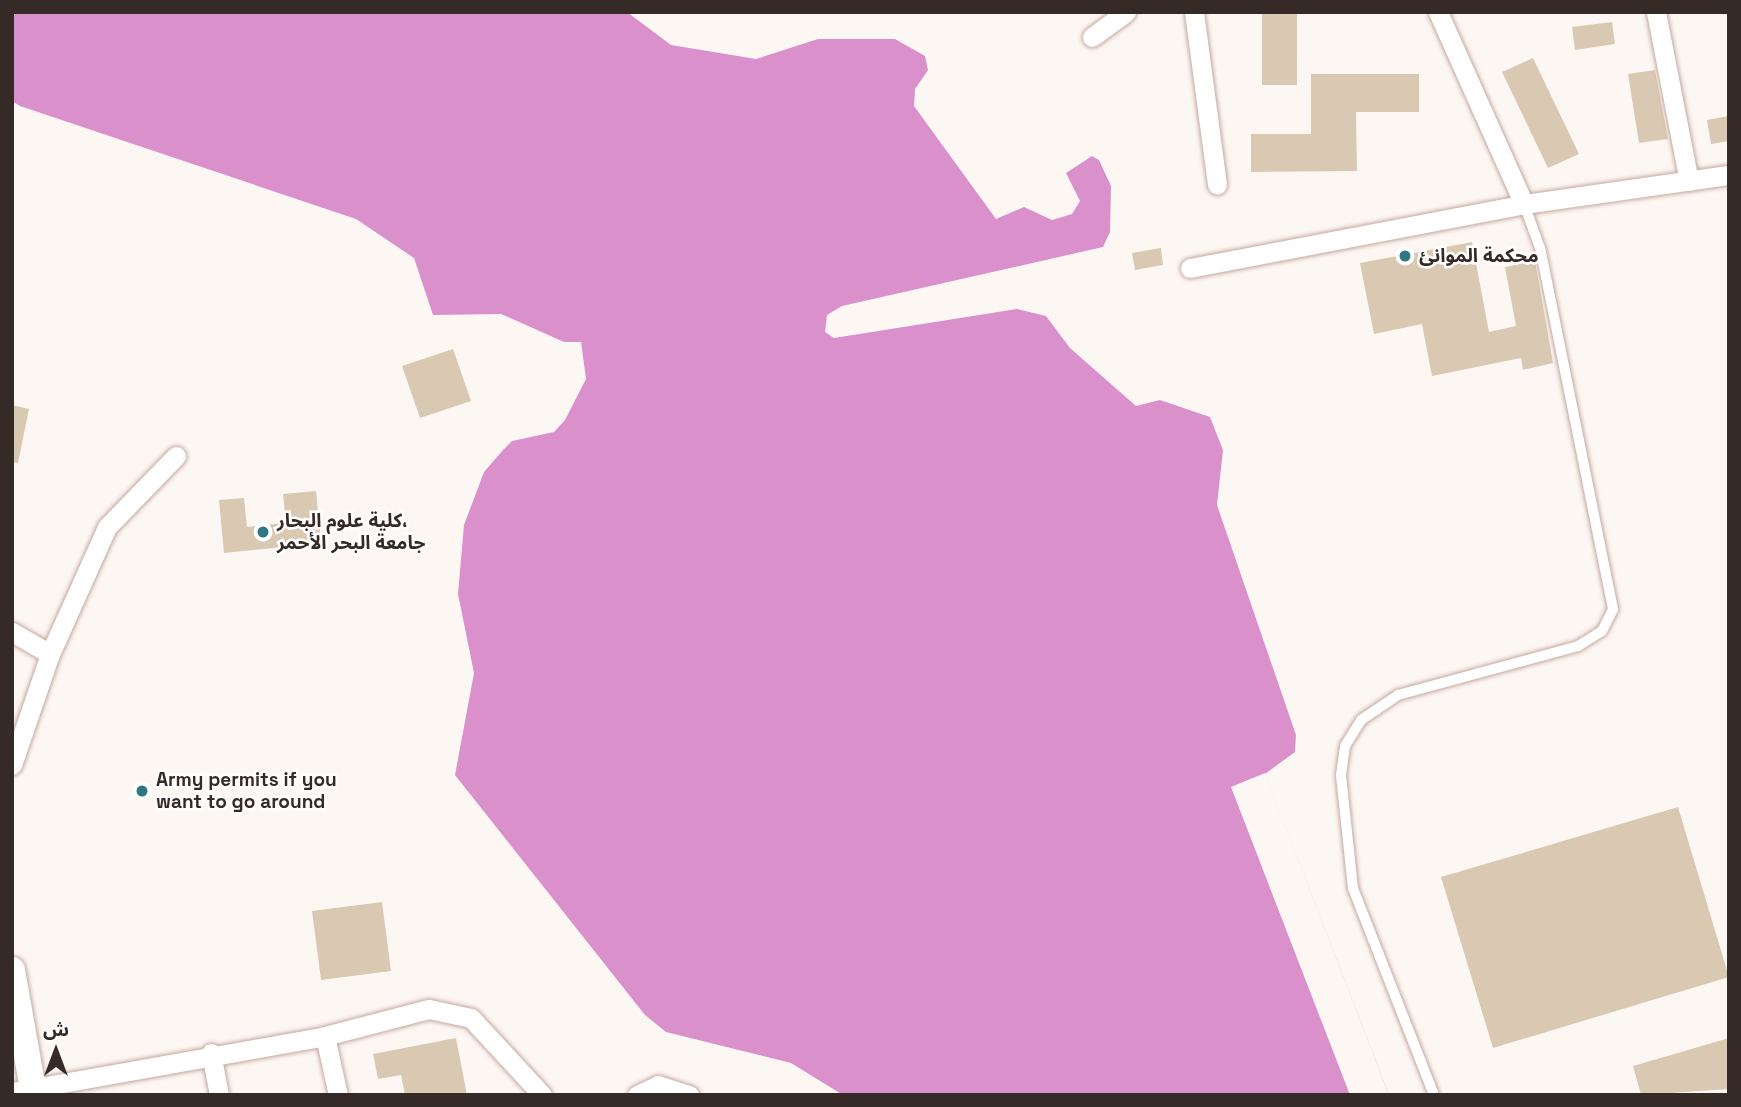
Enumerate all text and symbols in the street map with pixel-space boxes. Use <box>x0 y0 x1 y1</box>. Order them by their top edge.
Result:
place label: محكمة الموانئ <box>1419 245 1538 267</box>
marker: محكمة الموانئ <box>1397 248 1413 264</box>
place label: كلية علوم البحار، جامعة البحر الأحمر <box>277 510 425 554</box>
marker: كلية علوم البحار، جامعة البحر الأحمر <box>255 524 271 540</box>
place label: Army permits if you want to go around <box>156 769 337 813</box>
marker: Army permits if you want to go around <box>134 783 150 799</box>
north arrow <box>21 1016 91 1086</box>
text: ش <box>43 1017 69 1042</box>

